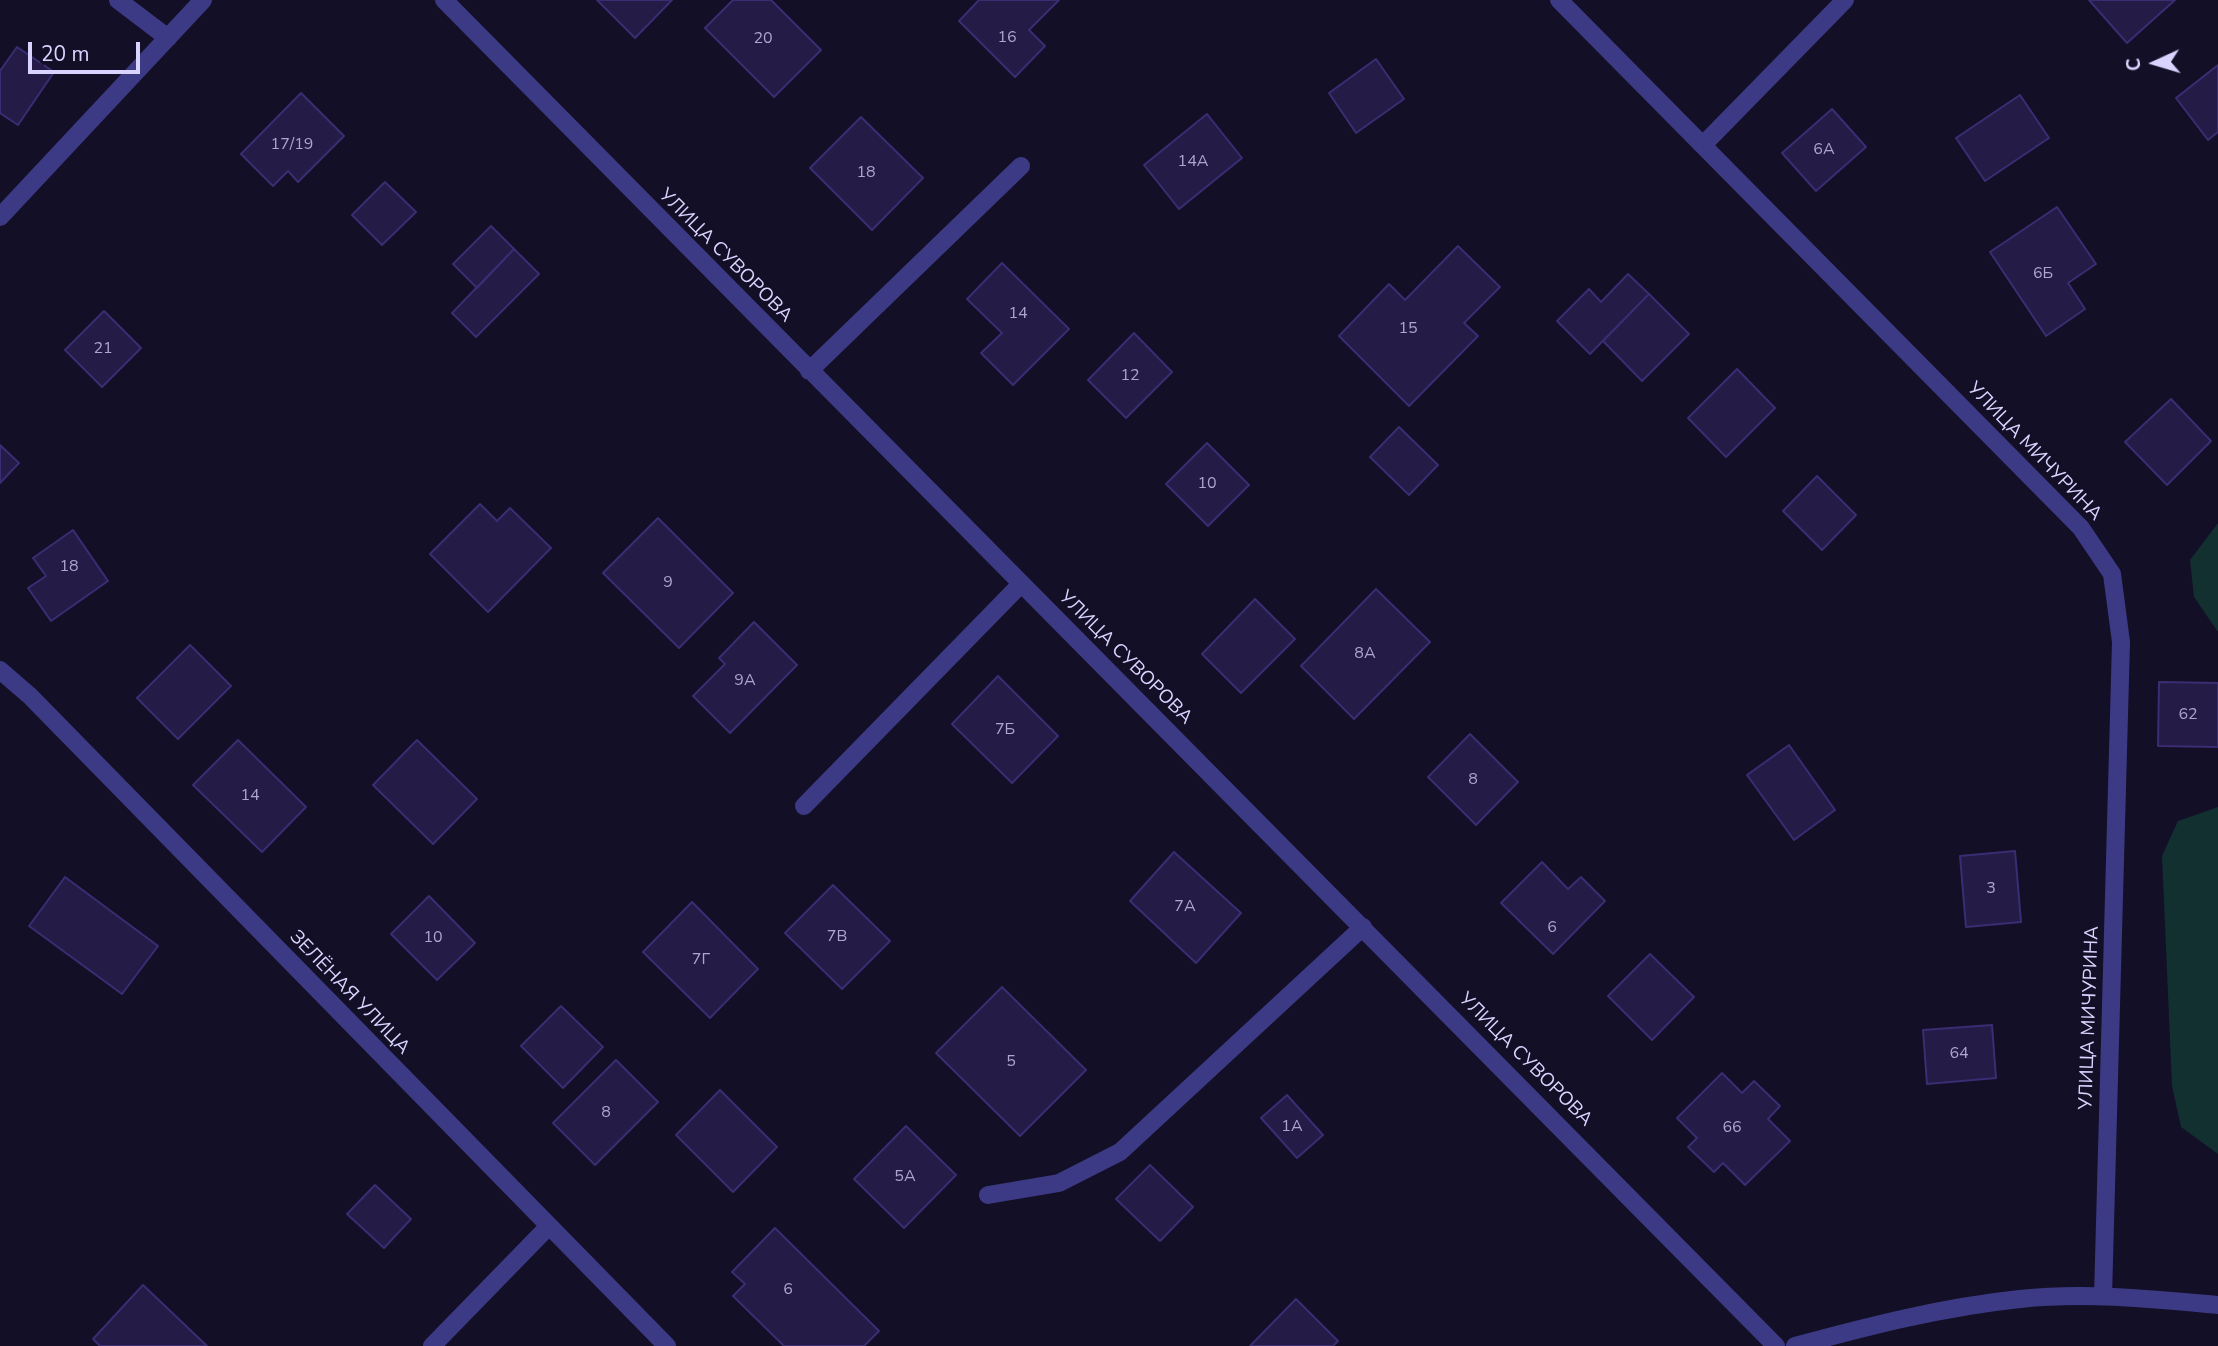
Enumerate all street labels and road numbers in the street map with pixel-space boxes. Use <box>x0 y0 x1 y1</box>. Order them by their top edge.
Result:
street label: УЛИЦА СУВОРОВА <box>653 184 797 328</box>
street label: УЛИЦА МИЧУРИНА <box>1962 378 2106 526</box>
street label: УЛИЦА СУВОРОВА <box>1053 586 1197 730</box>
street label: ЗЕЛЁНАЯ УЛИЦА <box>284 926 414 1060</box>
street label: УЛИЦА МИЧУРИНА <box>2075 926 2105 1110</box>
street label: УЛИЦА СУВОРОВА <box>1453 988 1597 1132</box>

